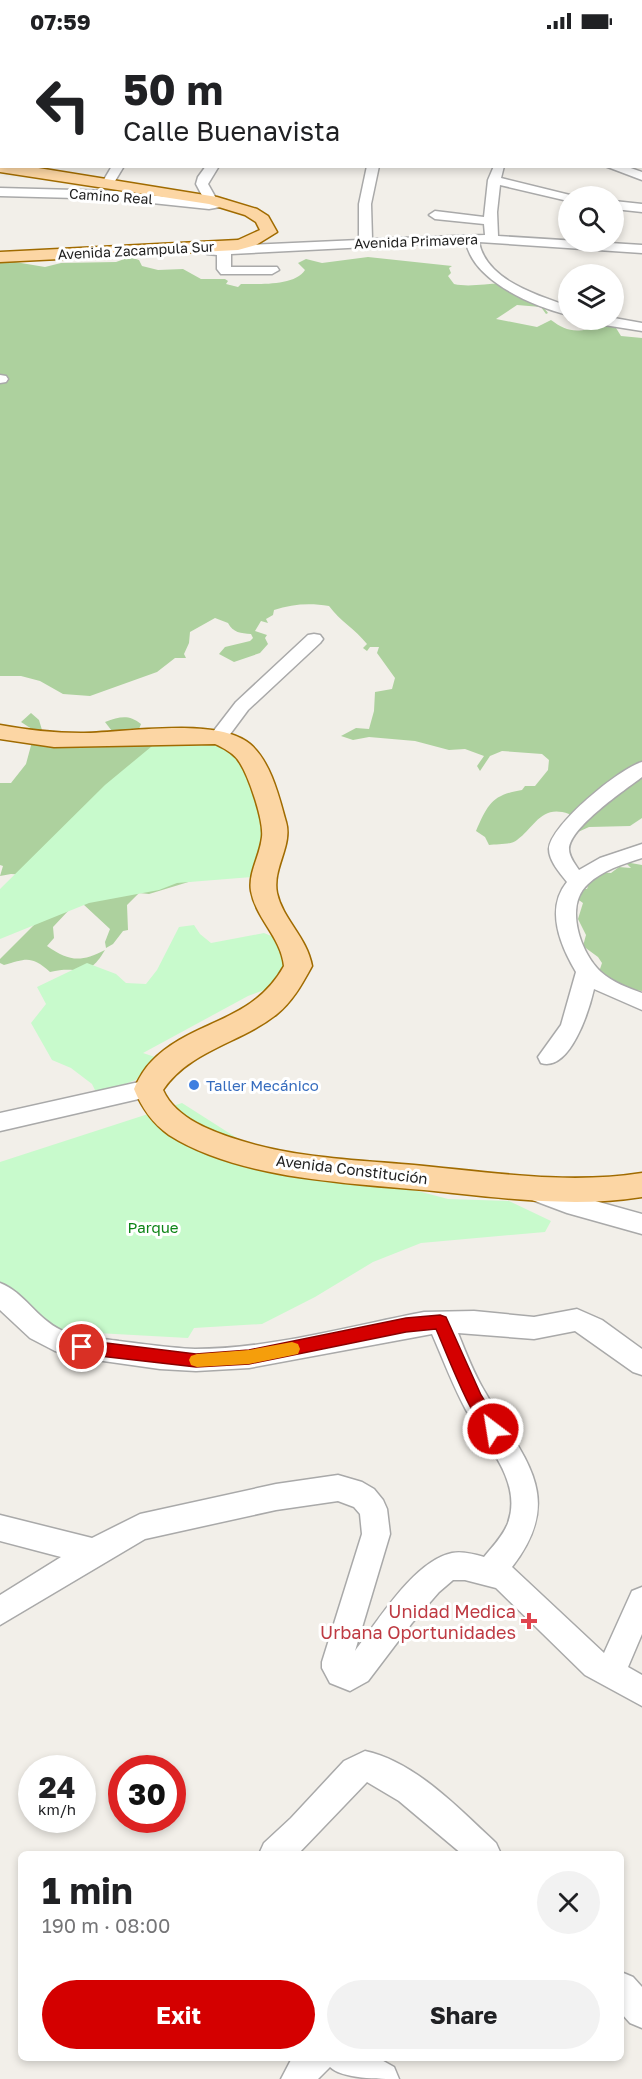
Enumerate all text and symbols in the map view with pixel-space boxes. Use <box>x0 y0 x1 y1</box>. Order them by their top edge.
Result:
text: 07:59 <box>30 8 91 35</box>
text: 50 m <box>123 64 223 114</box>
icon: left <box>24 66 102 144</box>
text: Calle Buenavista <box>123 115 340 147</box>
street label: Camino Real <box>69 185 153 207</box>
map controls <box>558 186 624 330</box>
button: search <box>558 186 624 252</box>
street label: Avenida Primavera <box>354 230 478 252</box>
street label: Avenida Zacampula Sur <box>57 237 215 263</box>
button: layers <box>558 264 624 330</box>
place label: Taller Mecánico <box>206 1076 319 1094</box>
marker: Taller Mecánico <box>187 1078 201 1092</box>
street label: Avenida Constitución <box>275 1151 429 1187</box>
park label: Parque <box>128 1218 179 1236</box>
pin <box>56 1321 107 1372</box>
icon: arrive <box>65 1330 98 1363</box>
position arrow <box>461 1397 525 1461</box>
place label: Unidad Medica Urbana Oportunidades <box>320 1600 516 1643</box>
marker: Unidad Medica Urbana Oportunidades <box>520 1612 538 1630</box>
speed limit sign: 30 <box>108 1755 186 1833</box>
text: 24 <box>38 1769 76 1805</box>
text: km/h <box>38 1800 76 1818</box>
text: 1 min <box>42 1869 133 1912</box>
button: close <box>537 1871 600 1934</box>
text: 190 m · 08:00 <box>42 1913 170 1937</box>
button: Exit <box>42 1980 315 2049</box>
button: Share <box>327 1980 600 2049</box>

